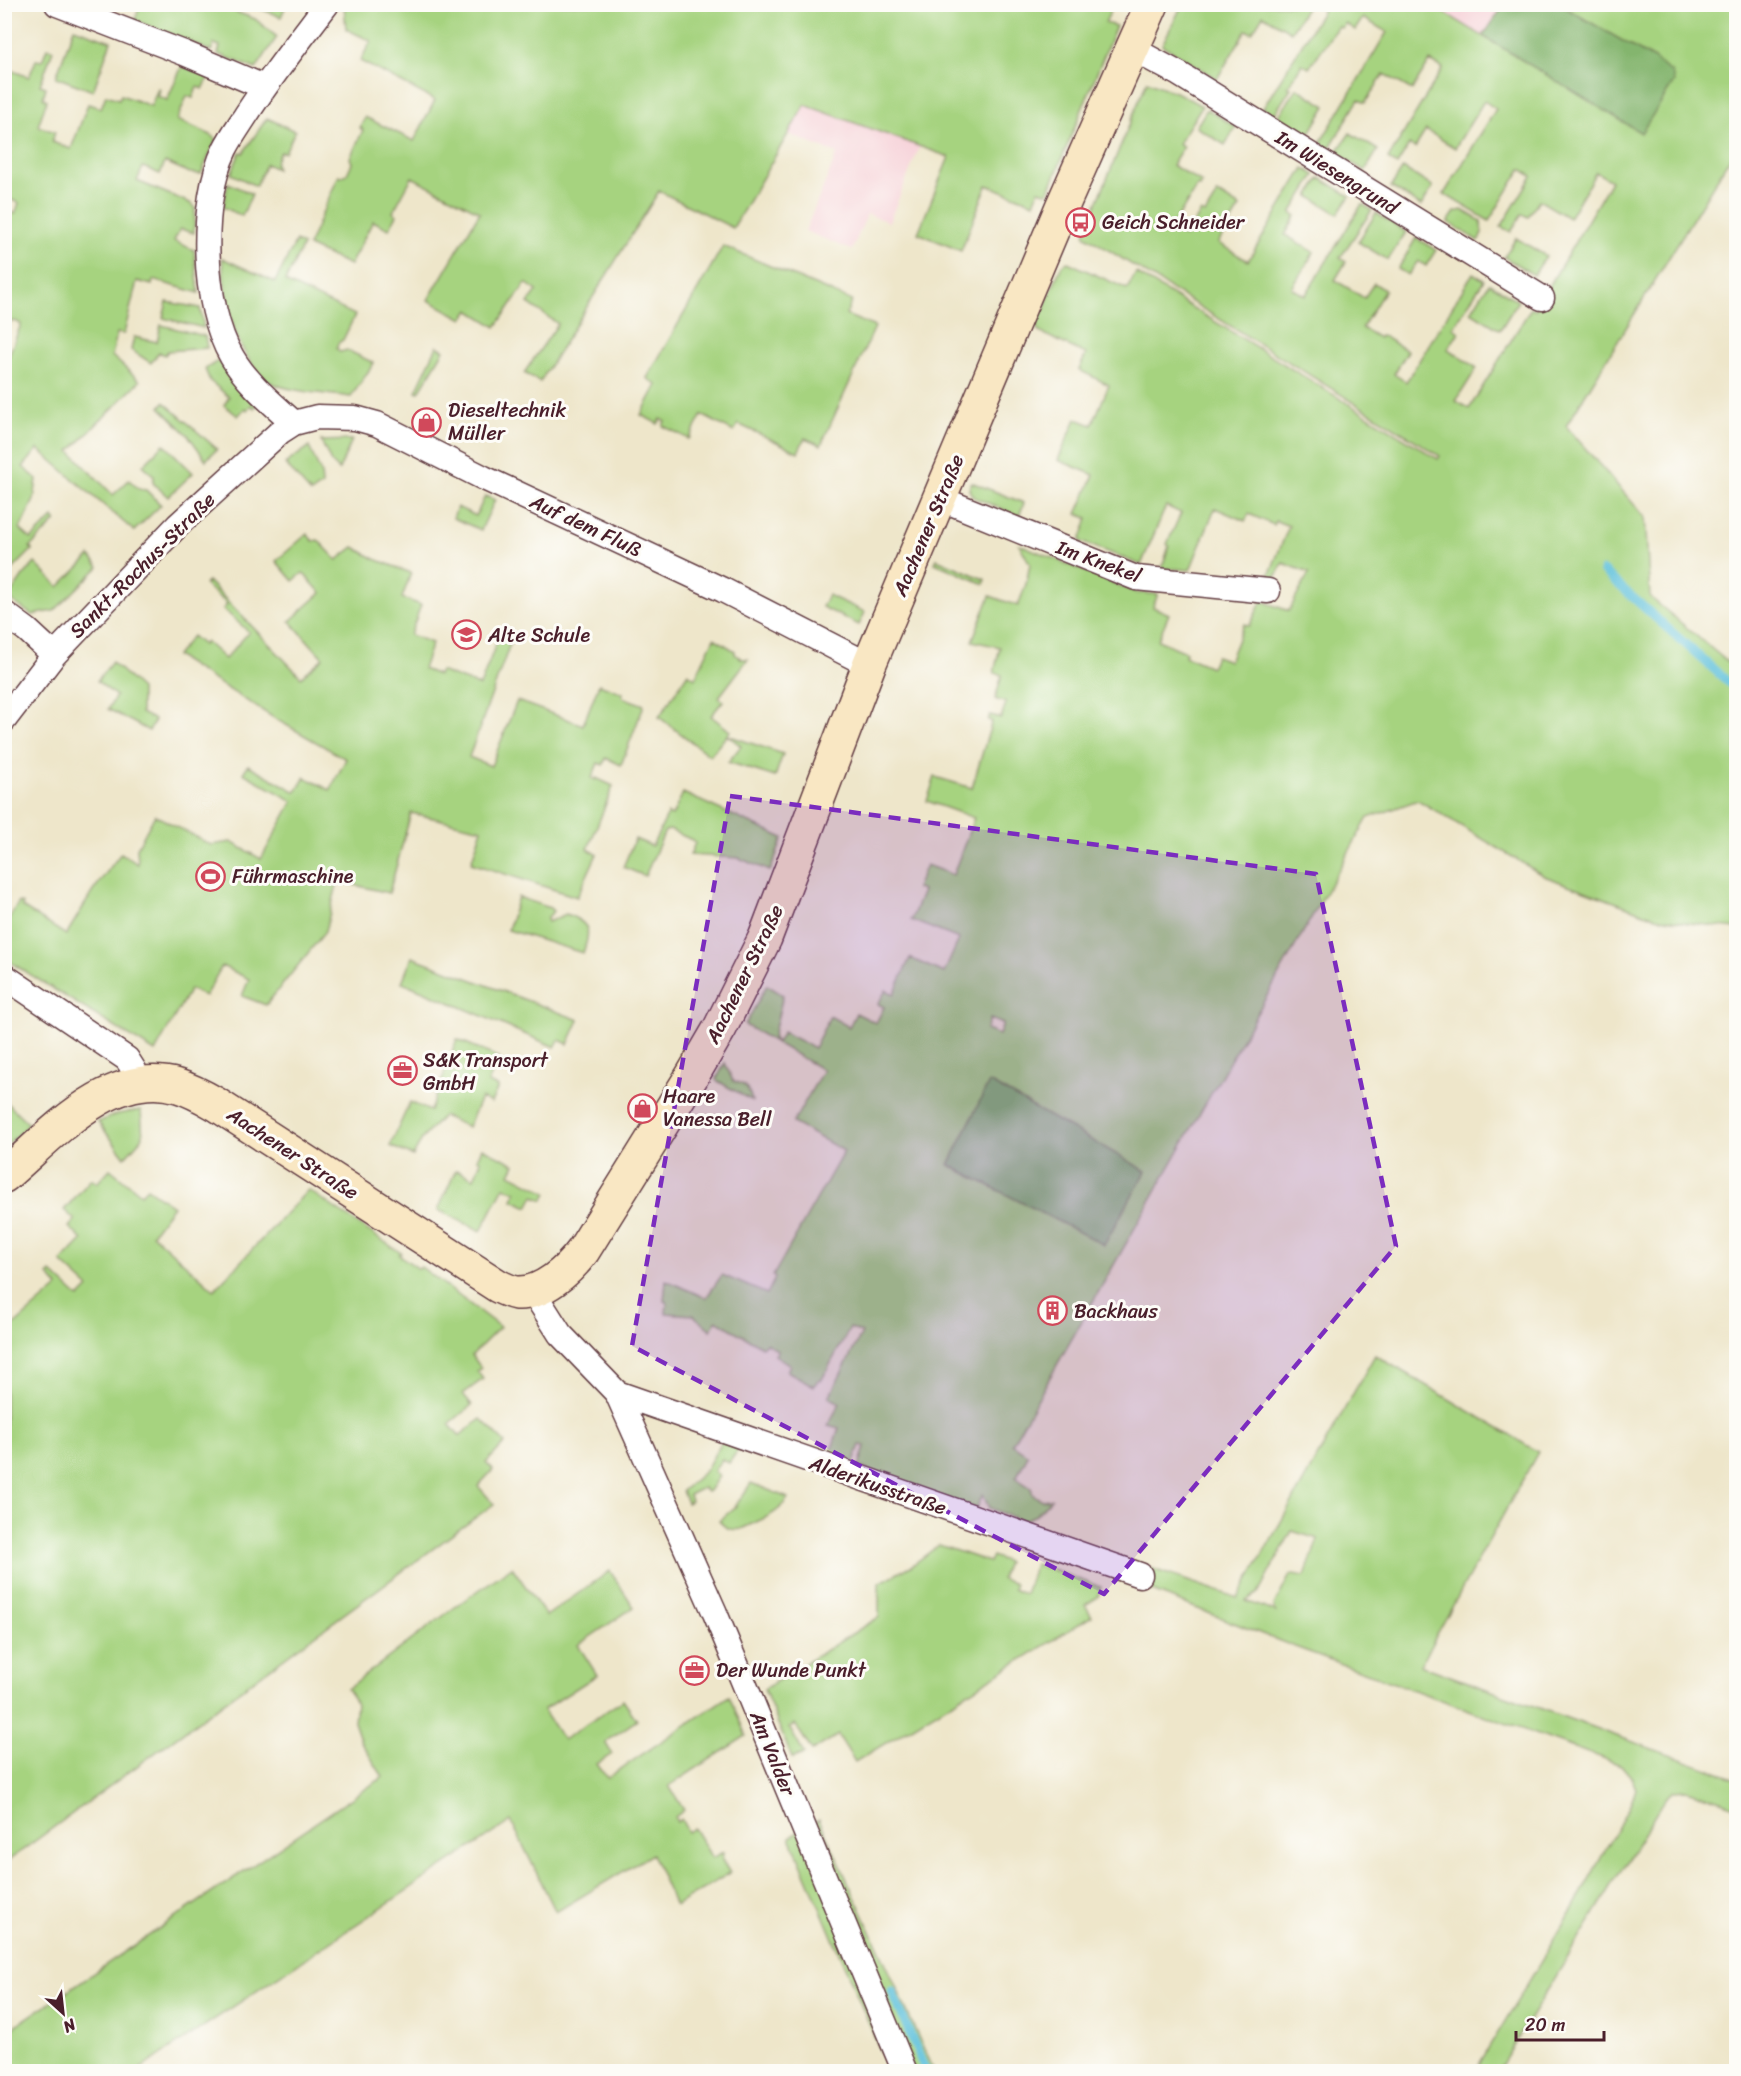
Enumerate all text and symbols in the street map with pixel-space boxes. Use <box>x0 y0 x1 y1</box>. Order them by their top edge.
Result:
street label: Im Wiesengrund <box>1267 120 1407 225</box>
place label: Geich Schneider <box>1102 205 1246 240</box>
bus stop icon: Geich Schneider <box>1065 206 1097 238</box>
place label: Dieseltechnik Müller <box>448 393 566 451</box>
shop icon: Dieseltechnik Müller <box>411 406 443 438</box>
street label: Aachener Straße <box>882 449 974 603</box>
street label: Sankt-Rochus-Straße <box>61 484 224 647</box>
street label: Auf dem Fluß <box>523 484 648 567</box>
street label: Im Knekel <box>1050 530 1148 593</box>
place label: Alte Schule <box>487 618 590 653</box>
school or university icon: Alte Schule <box>451 619 483 651</box>
place label: Führmaschine <box>232 859 354 894</box>
sports icon: Führmaschine <box>195 860 227 892</box>
street label: Aachener Straße <box>695 898 793 1051</box>
place label: S&K Transport GmbH <box>423 1043 549 1101</box>
office icon: S&K Transport GmbH <box>386 1055 418 1087</box>
place label: Haare Vanessa Bell <box>663 1079 773 1137</box>
shop icon: Haare Vanessa Bell <box>626 1092 658 1124</box>
street label: Aachener Straße <box>219 1097 366 1209</box>
place label: Backhaus <box>1074 1294 1159 1329</box>
building icon: Backhaus <box>1037 1295 1069 1327</box>
street label: Alderikusstraße <box>804 1445 951 1525</box>
place label: Der Wunde Punkt <box>716 1653 867 1688</box>
office icon: Der Wunde Punkt <box>679 1654 711 1686</box>
street label: Am Valder <box>739 1704 806 1803</box>
north arrow <box>33 1983 93 2043</box>
scale bar <box>1516 2004 1604 2042</box>
text: 20 m <box>1525 2009 1565 2041</box>
text: N <box>57 2010 82 2042</box>

